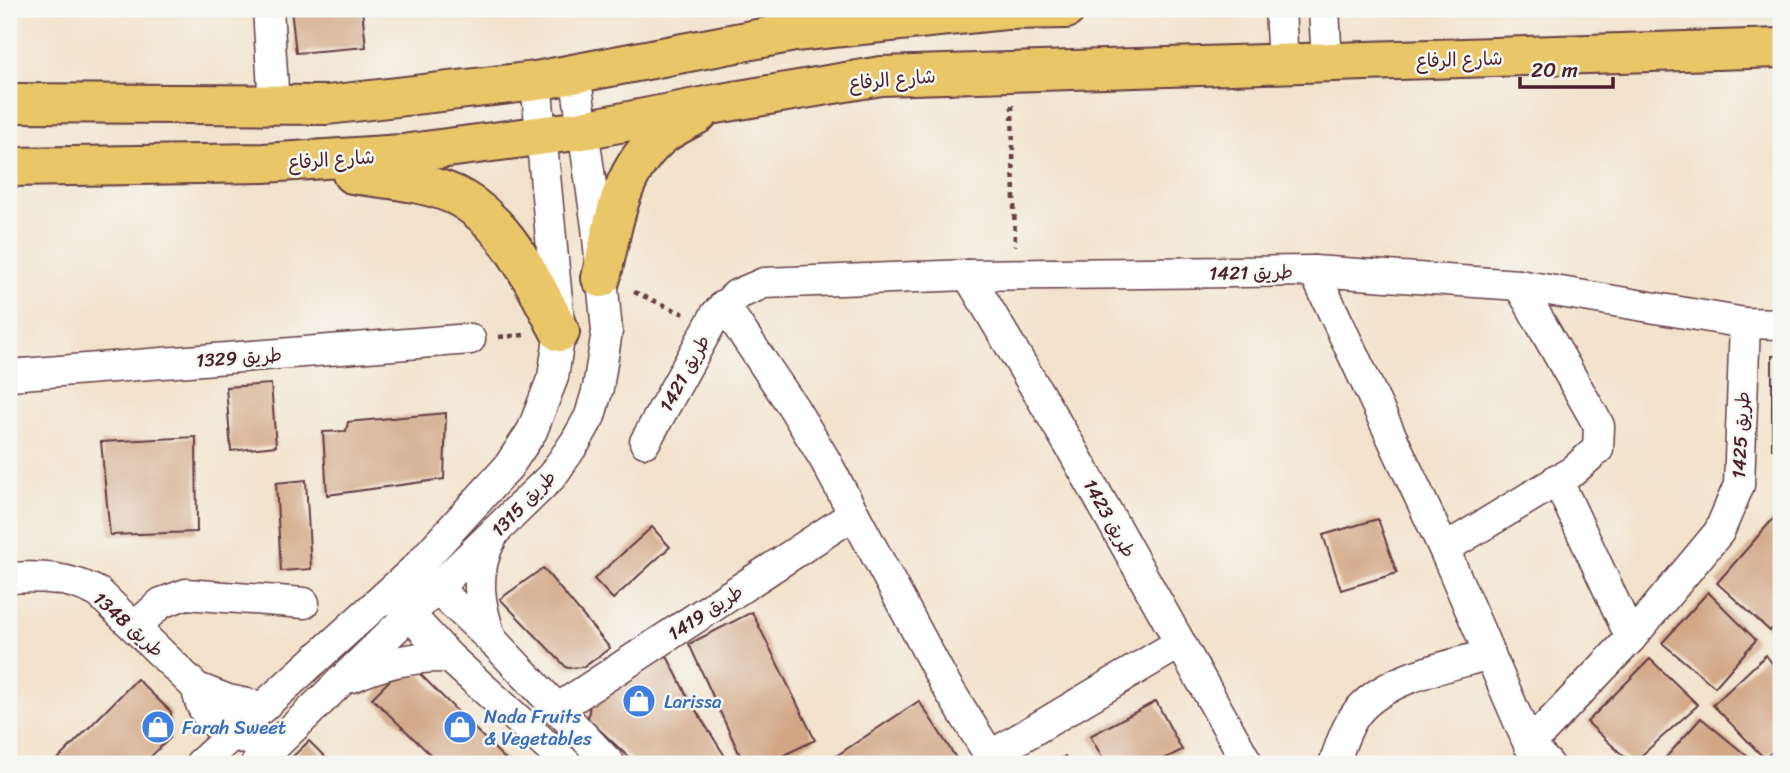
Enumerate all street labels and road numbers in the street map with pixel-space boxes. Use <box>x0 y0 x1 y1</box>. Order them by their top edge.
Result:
street label: شارع الرفاع <box>1415 41 1503 78</box>
street label: شارع الرفاع <box>847 59 937 100</box>
street label: شارع الرفاع <box>286 140 376 179</box>
street label: طريق 1421 <box>1209 255 1293 290</box>
street label: طريق 1421 <box>650 329 719 418</box>
street label: طريق 1329 <box>195 338 283 377</box>
street label: طريق 1425 <box>1722 390 1759 480</box>
street label: طريق 1315 <box>483 462 564 545</box>
street label: طريق 1423 <box>1074 473 1145 564</box>
street label: طريق 1419 <box>661 576 750 649</box>
street label: طريق 1348 <box>85 583 172 666</box>

